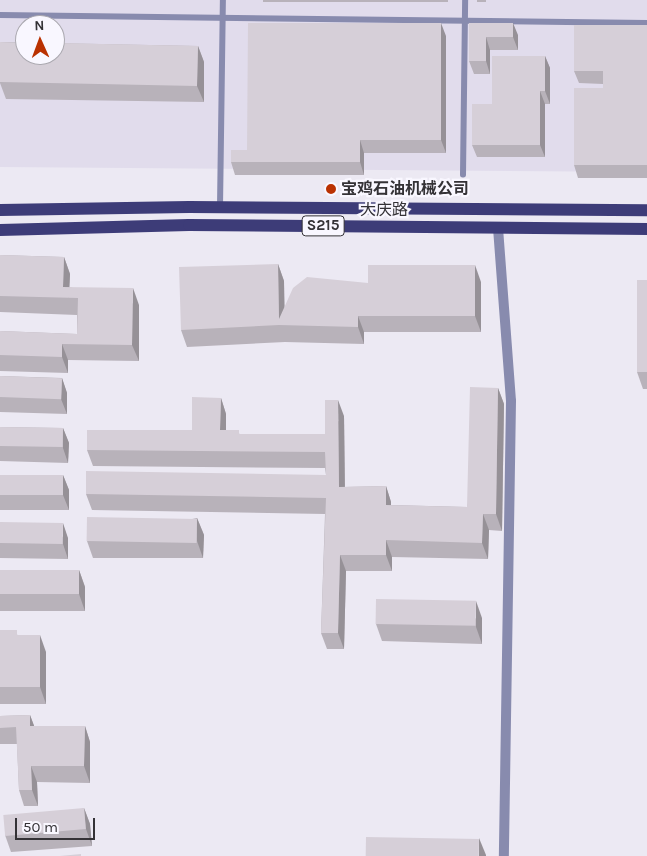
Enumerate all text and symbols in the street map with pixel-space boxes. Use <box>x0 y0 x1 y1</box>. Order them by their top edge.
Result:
north arrow <box>15 15 65 65</box>
text: N <box>34 17 45 34</box>
place label: 宝鸡石油机械公司 <box>341 179 469 199</box>
marker: 宝鸡石油机械公司 <box>325 183 337 195</box>
street label: 大庆路 <box>360 200 408 220</box>
road number: S215 <box>300 214 346 238</box>
scale bar <box>18 808 98 840</box>
text: 50 m <box>23 818 58 836</box>

